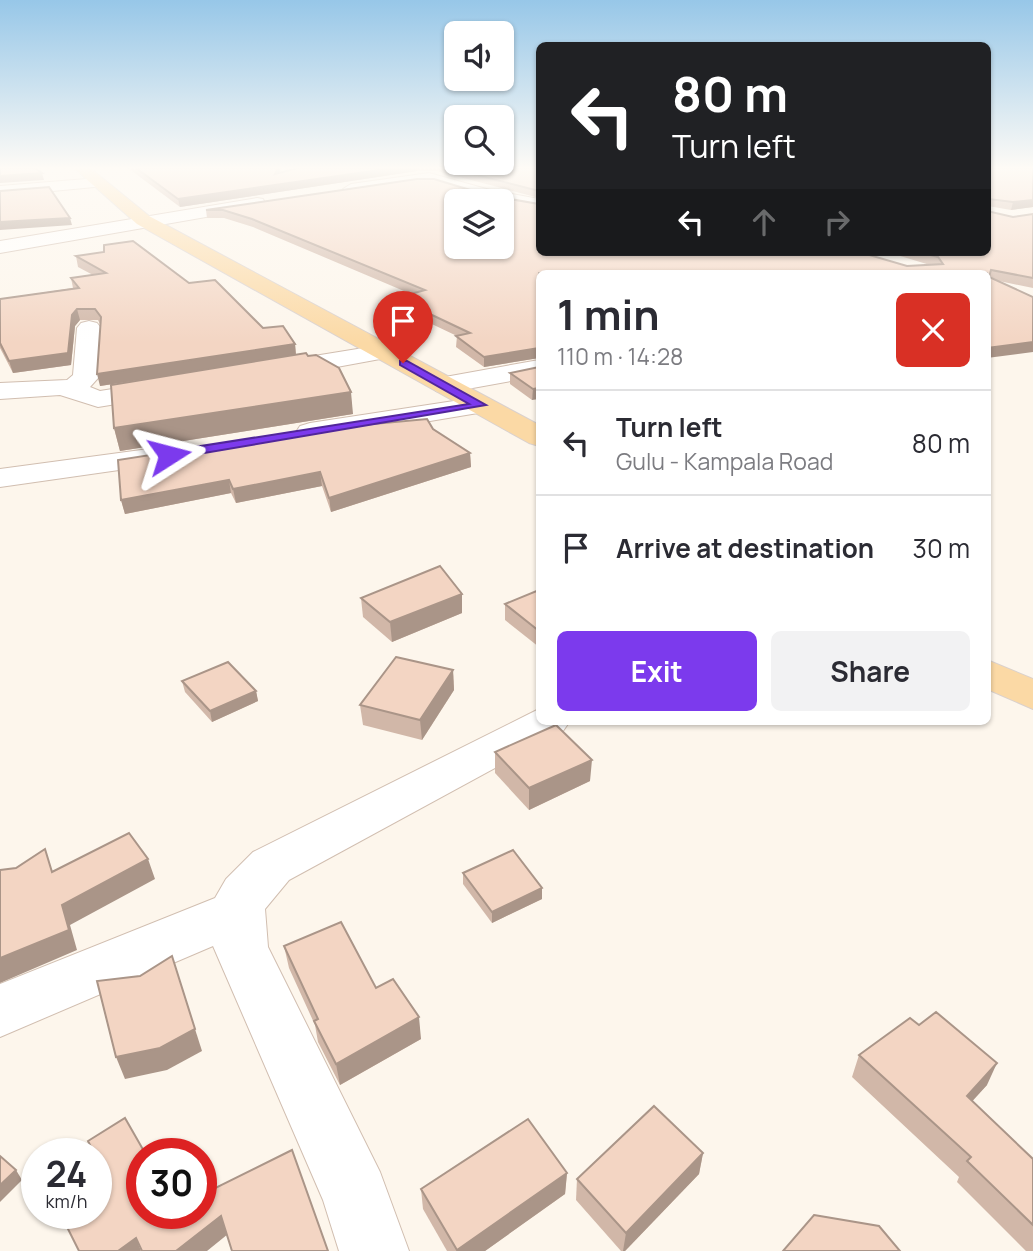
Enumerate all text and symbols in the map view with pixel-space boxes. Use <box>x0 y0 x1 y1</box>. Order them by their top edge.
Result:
map controls <box>444 21 514 259</box>
button: sound <box>444 21 514 91</box>
text: 80 m <box>672 60 788 127</box>
icon: left <box>557 70 648 161</box>
button: search <box>444 105 514 175</box>
text: Turn left <box>672 124 796 168</box>
button: layers <box>444 189 514 259</box>
icon: left <box>672 203 710 241</box>
icon: ahead <box>745 203 783 241</box>
icon: right <box>818 203 856 241</box>
text: 1 min <box>557 285 660 343</box>
pin <box>373 291 433 363</box>
button: close <box>896 293 970 367</box>
icon: arrive <box>384 302 422 340</box>
text: 110 m · 14:28 <box>557 340 683 372</box>
text: Turn left <box>616 409 723 445</box>
position arrow <box>132 418 206 492</box>
icon: left <box>557 424 595 462</box>
text: 80 m <box>912 425 970 461</box>
text: Gulu - Kampala Road <box>616 445 833 477</box>
icon: arrive <box>557 529 595 567</box>
text: Arrive at destination <box>616 530 874 566</box>
text: 30 m <box>913 530 970 566</box>
button: Exit <box>557 631 757 711</box>
button: Share <box>771 631 970 711</box>
speed limit sign: 30 <box>126 1138 217 1229</box>
text: 24 <box>46 1150 87 1198</box>
text: km/h <box>46 1189 87 1213</box>

